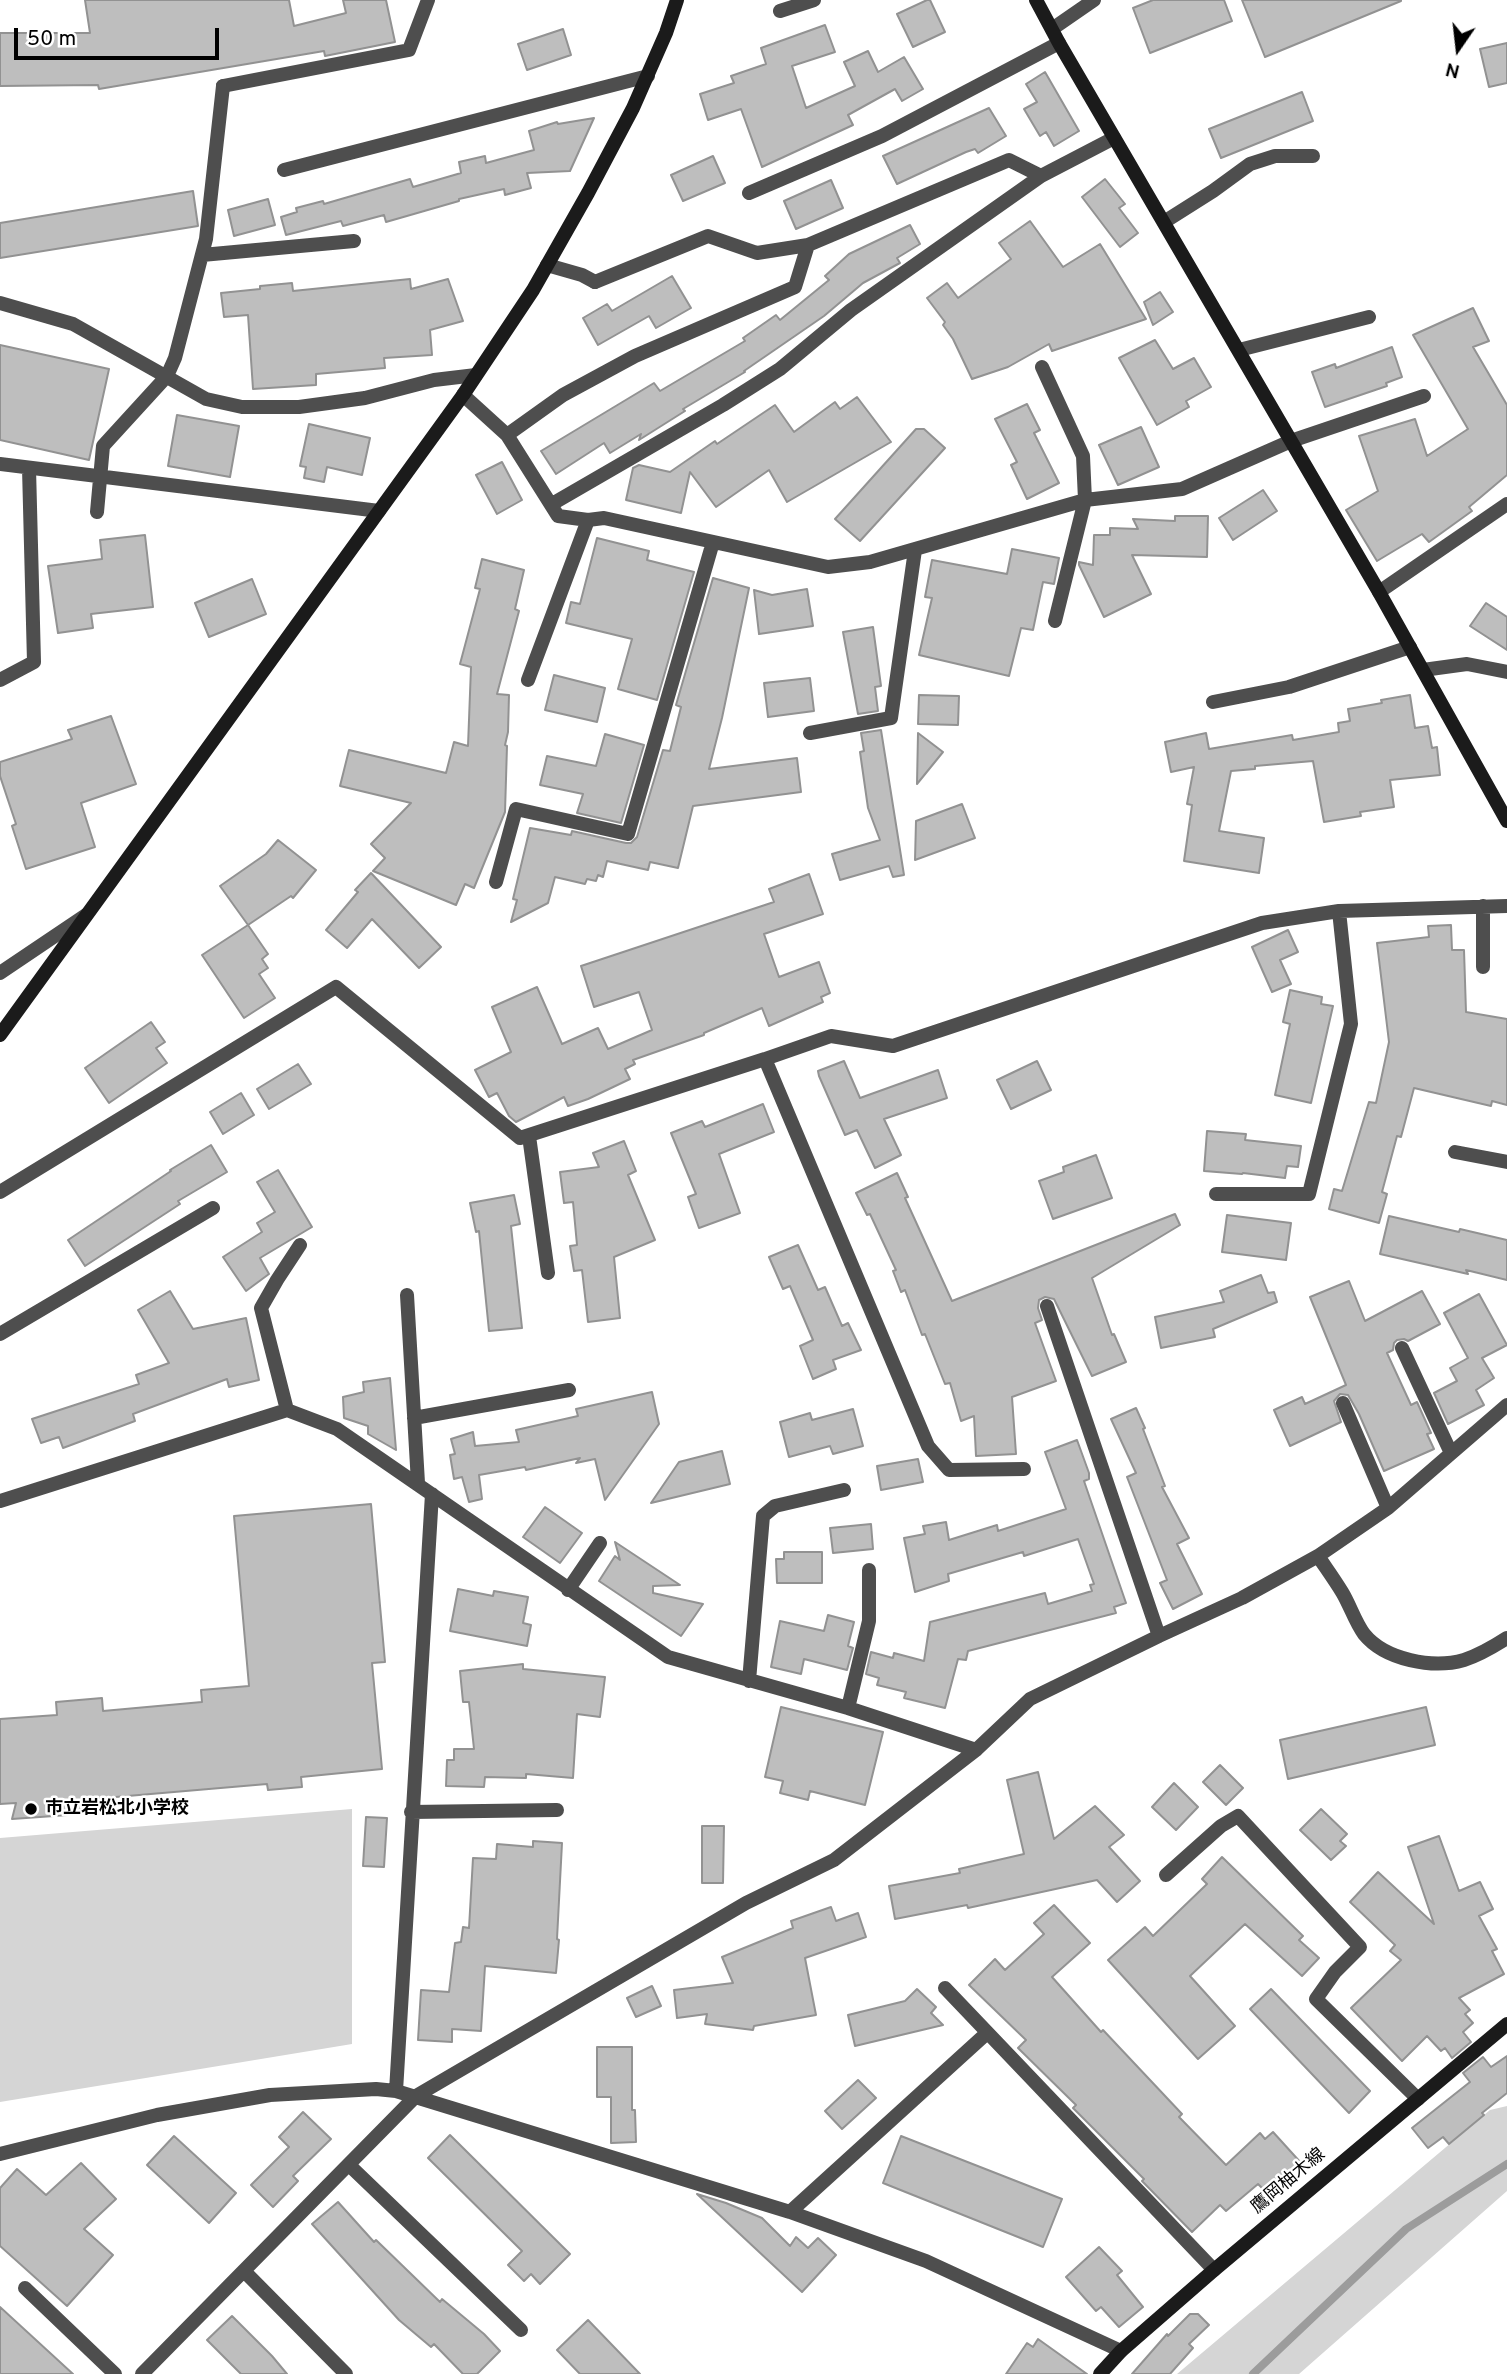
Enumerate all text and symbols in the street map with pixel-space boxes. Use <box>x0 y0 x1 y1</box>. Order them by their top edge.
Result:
scale bar <box>18 14 222 58</box>
north arrow <box>1423 14 1493 84</box>
text: 50 m <box>27 26 76 53</box>
text: N <box>1443 56 1462 83</box>
place label: 市立岩松北小学校 <box>45 1798 189 1820</box>
marker: 市立岩松北小学校 <box>23 1801 39 1817</box>
street label: 鷹岡柚木線 <box>1248 2145 1330 2219</box>

